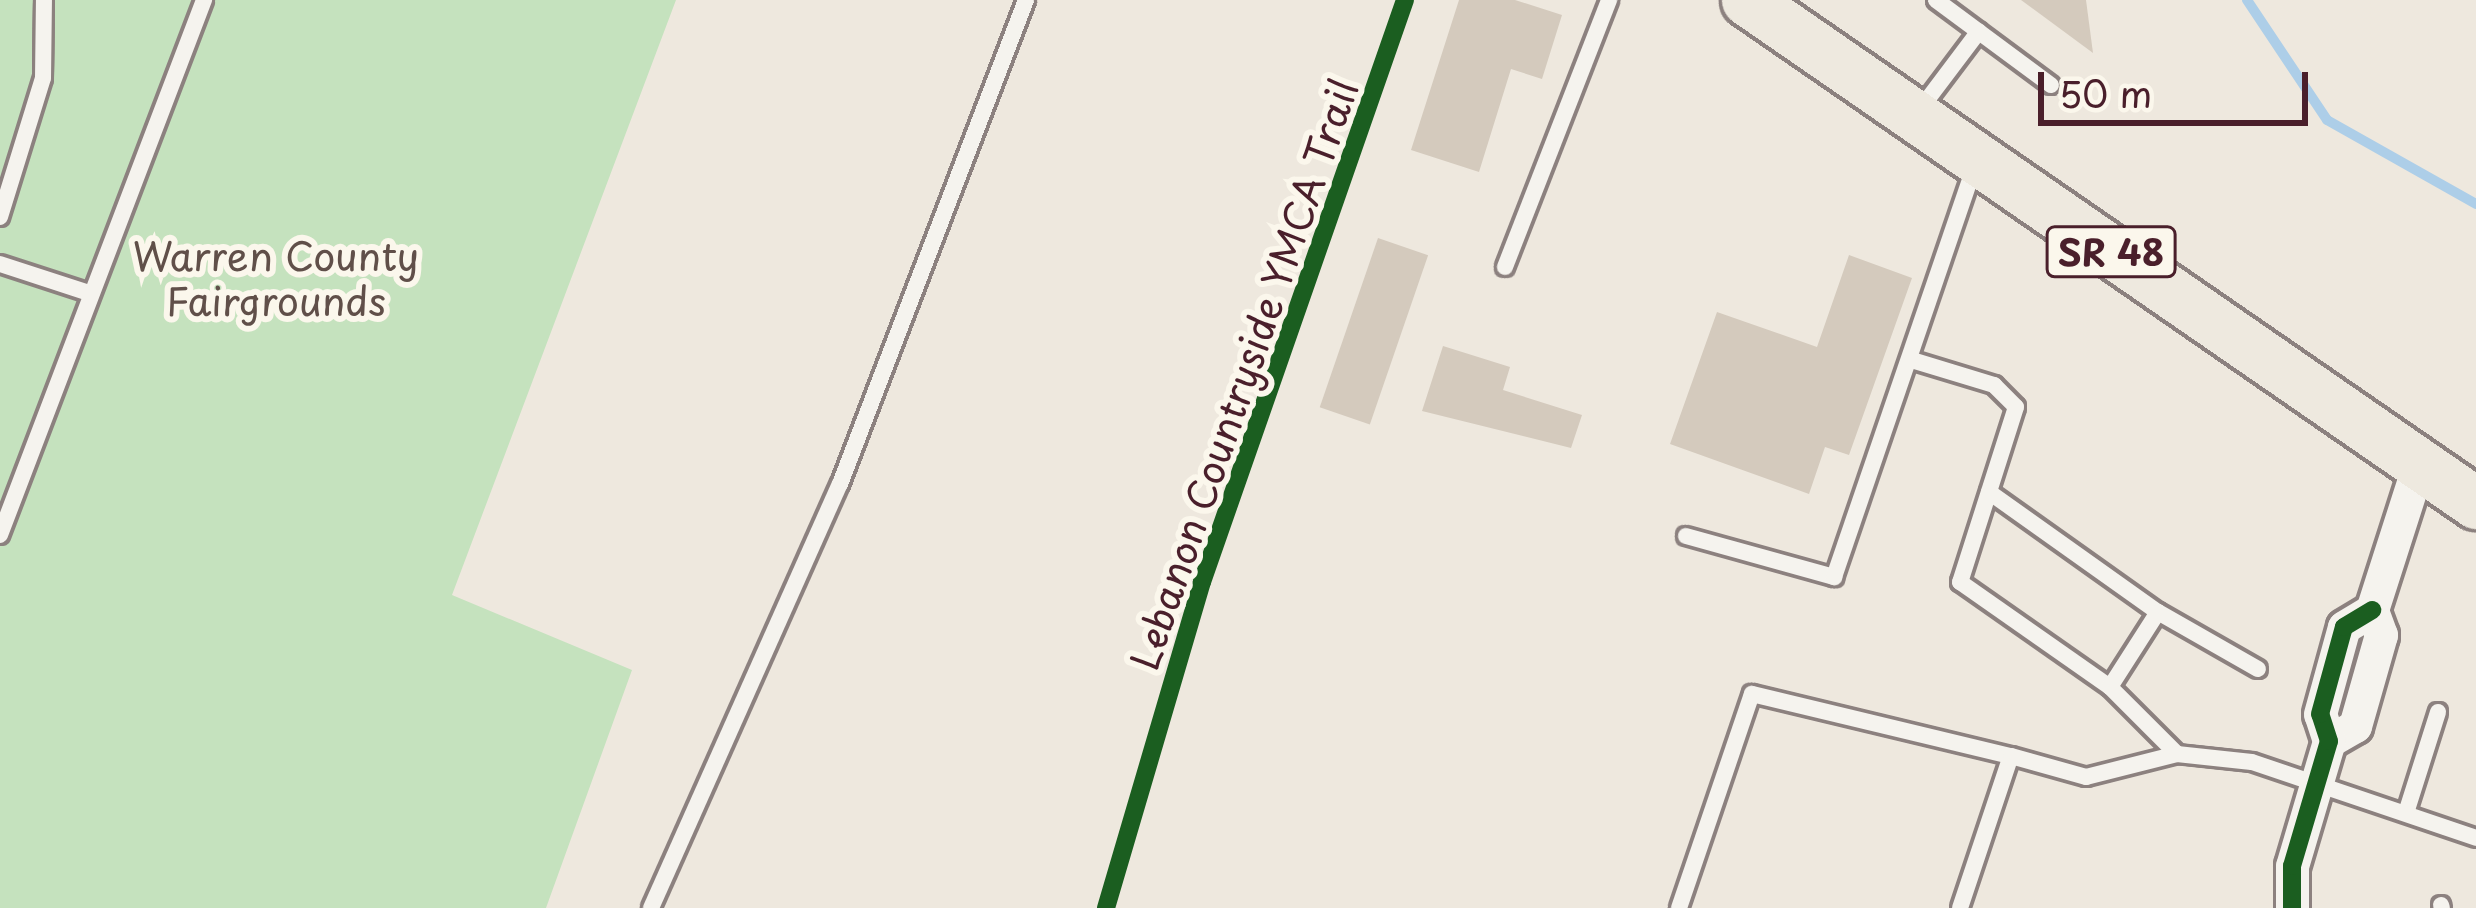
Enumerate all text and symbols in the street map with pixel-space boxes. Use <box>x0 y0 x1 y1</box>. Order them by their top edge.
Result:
scale bar <box>2044 48 2314 122</box>
text: 50 m <box>2059 66 2152 120</box>
street label: Lebanon Countryside YMCA Trail <box>1119 71 1367 677</box>
road number: SR 48 <box>2045 222 2177 282</box>
park label: Warren County Fairgrounds <box>133 233 419 324</box>

